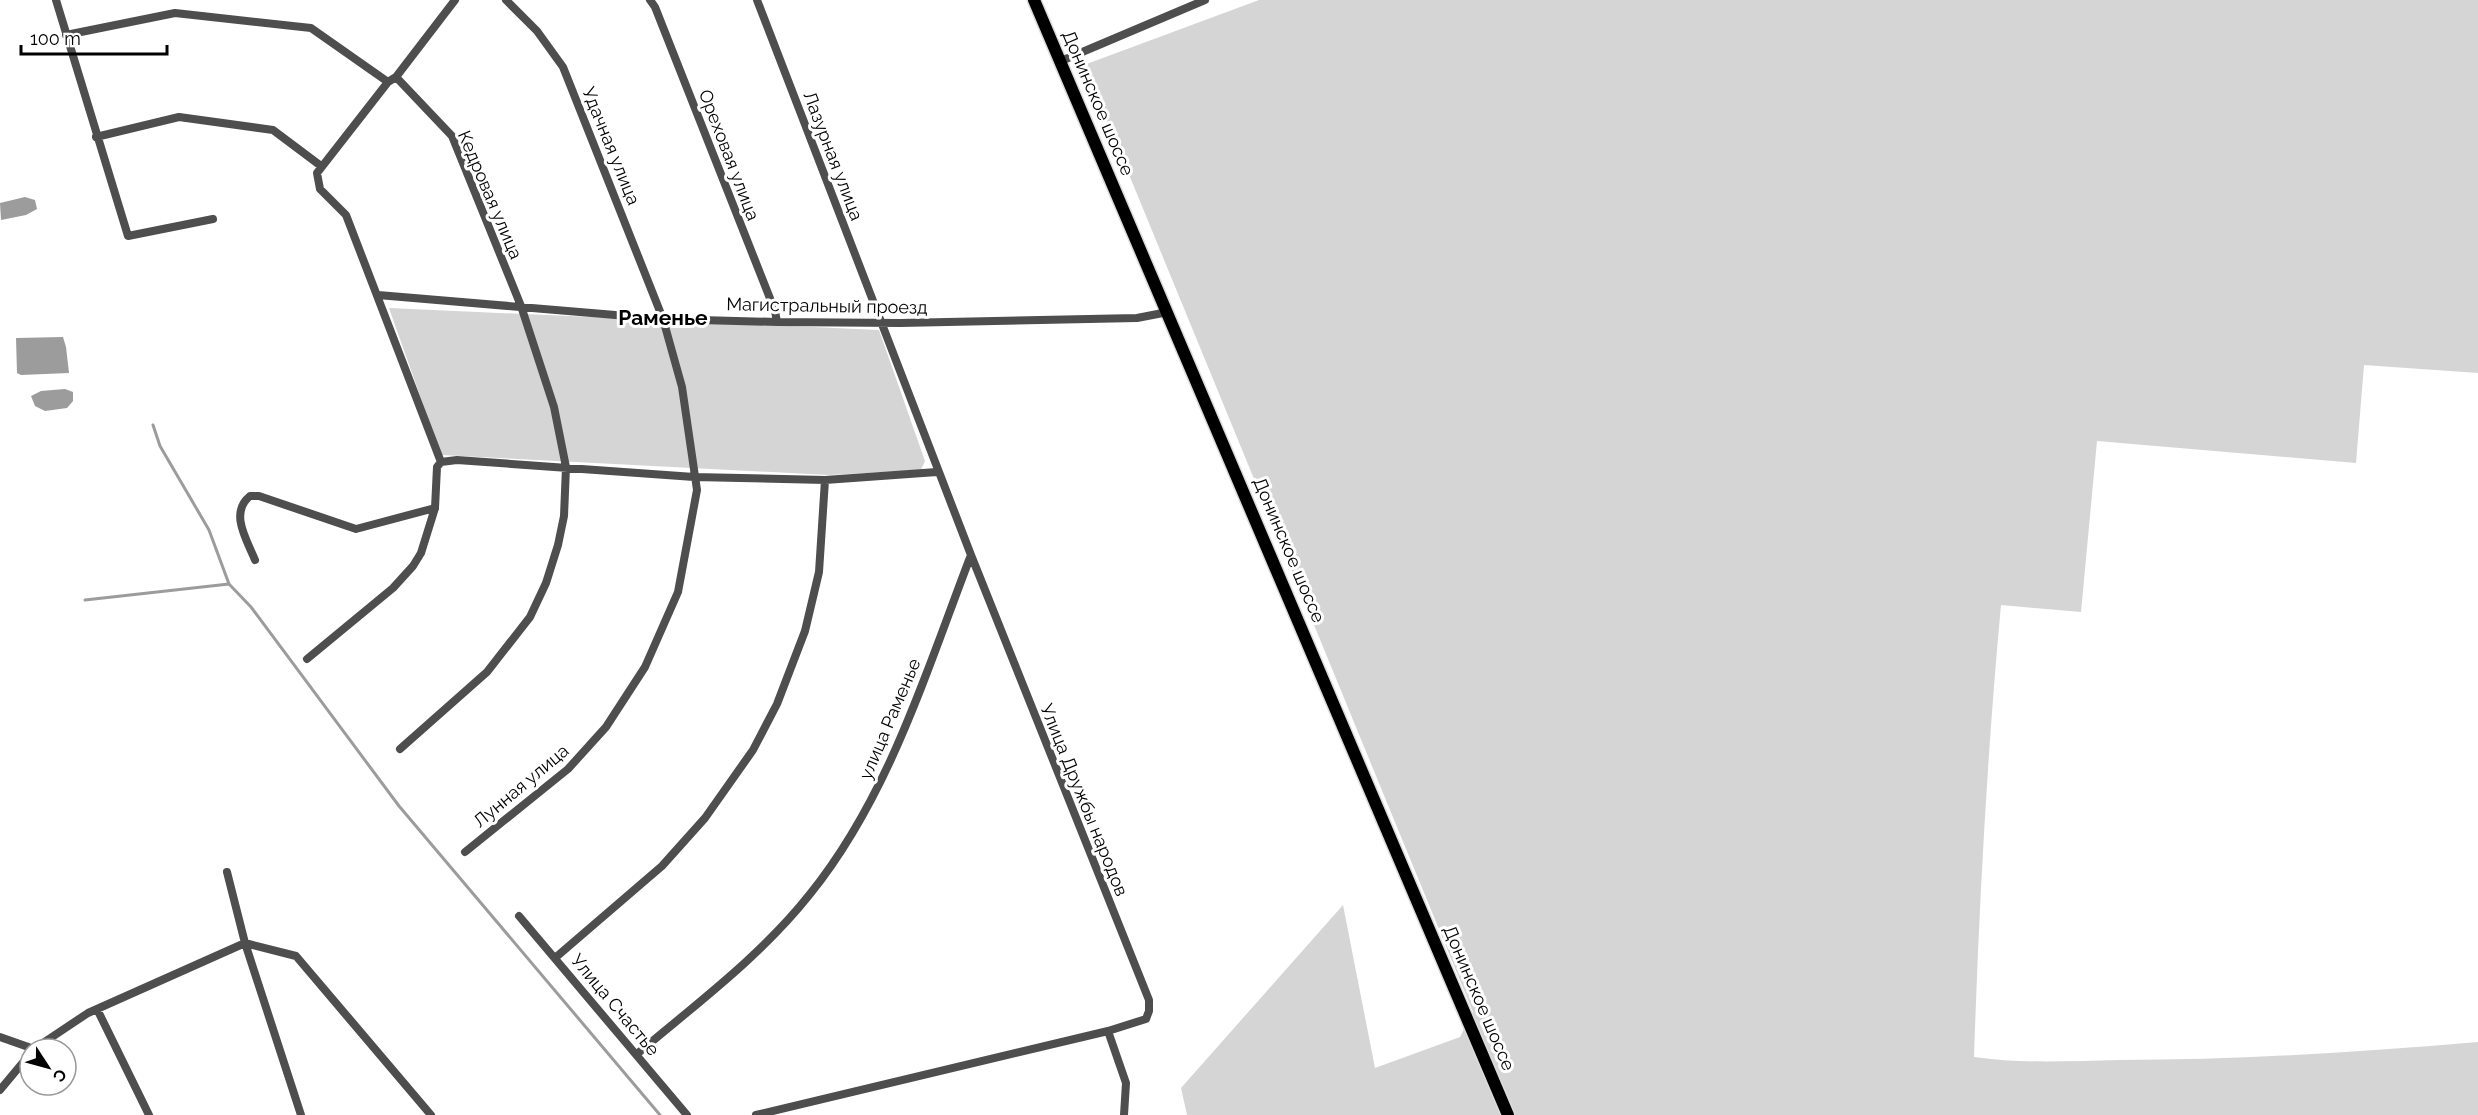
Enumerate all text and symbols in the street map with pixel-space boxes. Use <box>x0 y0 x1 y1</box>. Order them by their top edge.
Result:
scale bar <box>21 18 166 56</box>
street label: Донинское шоссе <box>1058 27 1139 179</box>
text: 100 m <box>30 28 81 49</box>
street label: Удачная улица <box>578 84 645 208</box>
street label: Ореховая улица <box>695 86 764 223</box>
street label: Лазурная улица <box>799 88 868 223</box>
street label: Кедровая улица <box>454 127 527 262</box>
street label: Магистральный проезд <box>726 293 928 318</box>
district label: Раменье <box>618 305 708 330</box>
street label: Донинское шоссе <box>1249 474 1330 626</box>
street label: улица Раменье <box>855 655 925 782</box>
street label: Улица Дружбы народов <box>1036 701 1133 899</box>
street label: Лунная улица <box>469 740 573 832</box>
street label: Донинское шоссе <box>1439 922 1520 1074</box>
street label: Улица Счастье <box>567 950 664 1060</box>
north arrow <box>18 1037 78 1097</box>
text: С <box>49 1065 71 1086</box>

